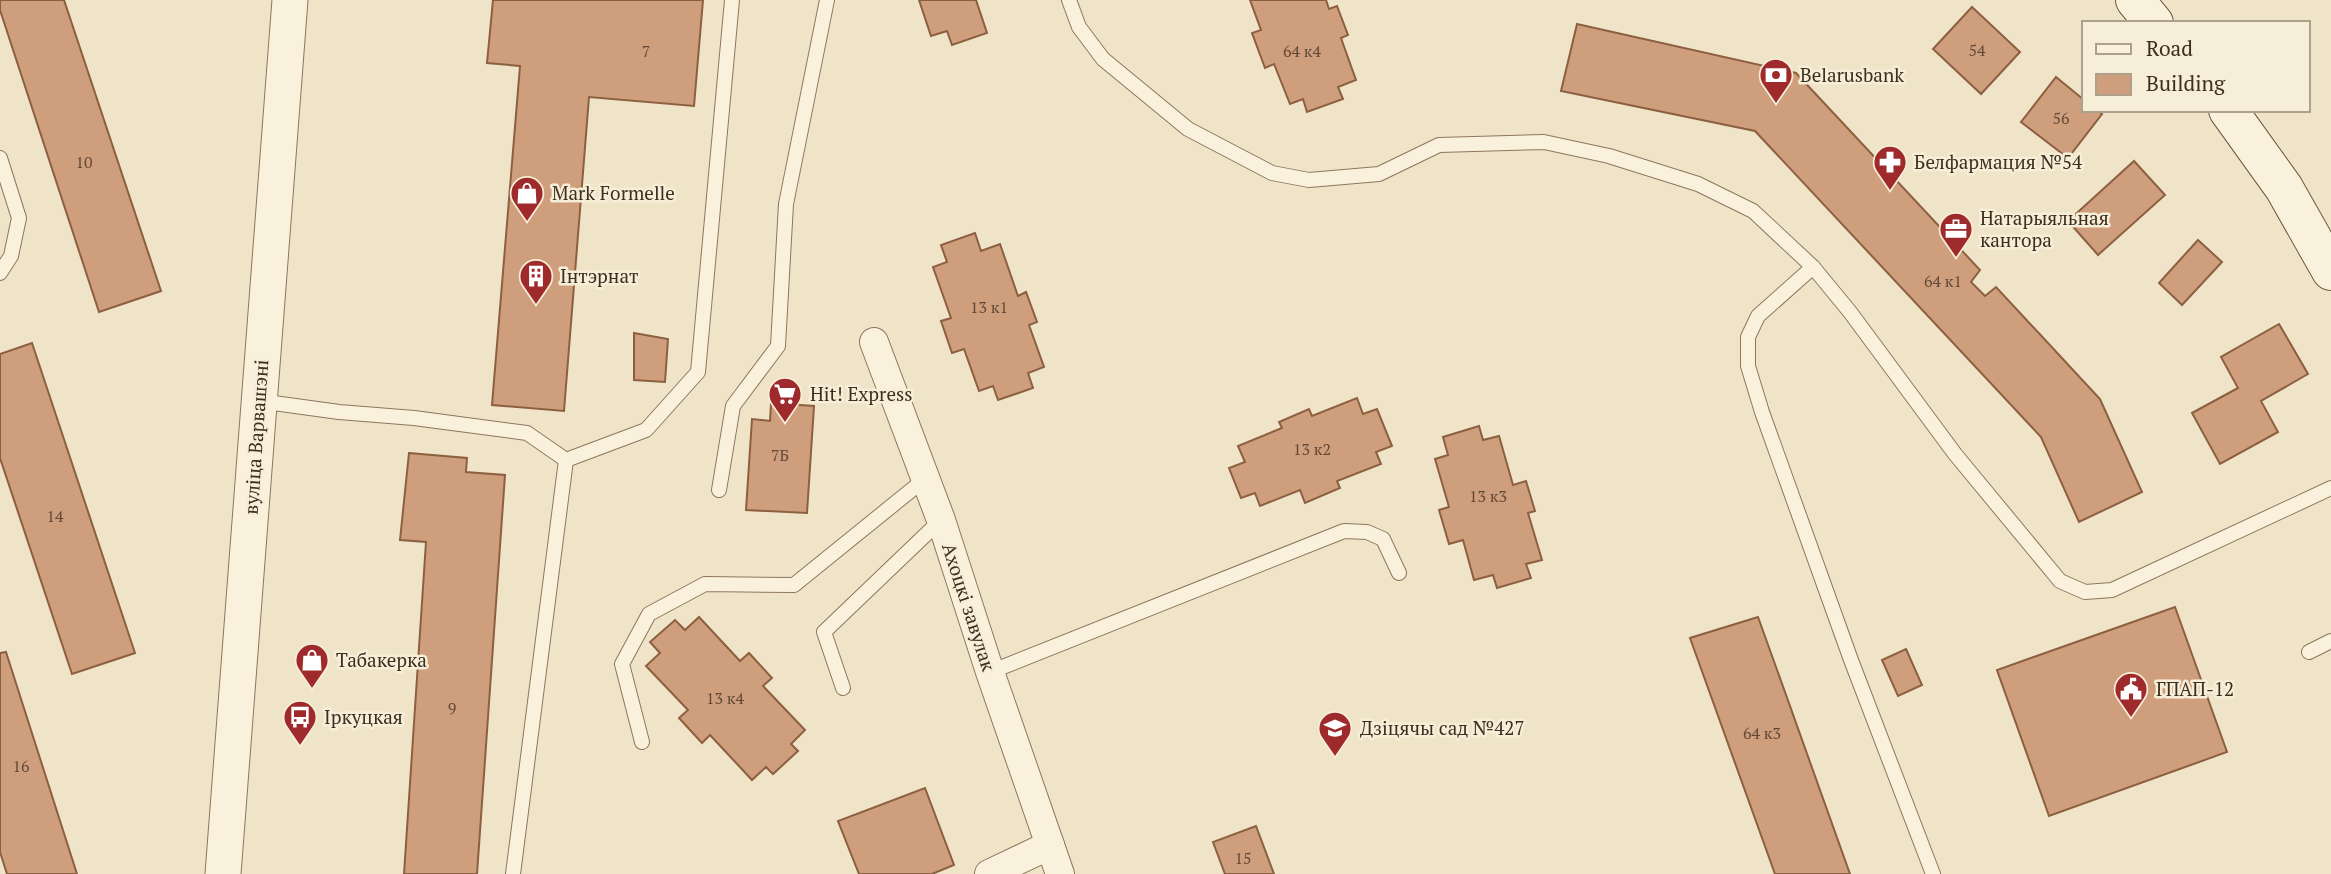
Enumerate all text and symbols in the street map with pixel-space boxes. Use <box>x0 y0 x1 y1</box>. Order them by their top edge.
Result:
legend <box>2082 21 2310 112</box>
text: Road <box>2146 34 2193 62</box>
house number: 54 <box>1968 39 1986 61</box>
house number: 7 <box>642 40 650 62</box>
house number: 64 к4 <box>1283 40 1322 62</box>
bank icon: Belarusbank <box>1757 56 1795 105</box>
place label: Belarusbank <box>1800 62 1904 87</box>
text: Building <box>2146 69 2226 97</box>
house number: 56 <box>2052 107 2070 129</box>
pharmacy icon: Белфармация №54 <box>1871 143 1909 192</box>
place label: Белфармация №54 <box>1914 149 2083 174</box>
house number: 10 <box>75 151 93 173</box>
shop icon: Mark Formelle <box>508 174 546 223</box>
place label: Mark Formelle <box>552 180 675 205</box>
place label: Натарыяльная кантора <box>1980 205 2109 252</box>
office icon: Натарыяльная кантора <box>1937 210 1975 259</box>
building icon: Інтэрнат <box>517 257 555 306</box>
place label: Інтэрнат <box>560 263 638 288</box>
house number: 64 к1 <box>1924 270 1962 292</box>
house number: 13 к1 <box>970 296 1008 318</box>
street label: вуліца Варвашэні <box>238 359 273 515</box>
supermarket icon: Hit! Express <box>766 375 804 424</box>
place label: Hit! Express <box>810 381 912 406</box>
house number: 13 к2 <box>1293 438 1331 460</box>
house number: 7Б <box>771 444 789 466</box>
house number: 13 к3 <box>1469 485 1507 507</box>
house number: 14 <box>46 505 64 527</box>
street label: Ахоцкі завулак <box>937 540 1002 675</box>
shop icon: Табакерка <box>293 641 331 690</box>
place label: Табакерка <box>336 647 427 672</box>
public building icon: ГПАП-12 <box>2112 670 2150 719</box>
place label: ГПАП-12 <box>2156 676 2234 701</box>
house number: 13 к4 <box>706 687 745 709</box>
house number: 9 <box>448 697 456 719</box>
bus stop icon: Іркуцкая <box>281 698 319 747</box>
place label: Іркуцкая <box>324 704 403 729</box>
school or university icon: Дзіцячы сад №427 <box>1316 709 1354 758</box>
place label: Дзіцячы сад №427 <box>1360 715 1525 740</box>
house number: 64 к3 <box>1743 722 1781 744</box>
house number: 16 <box>12 755 30 777</box>
house number: 15 <box>1234 847 1252 869</box>

